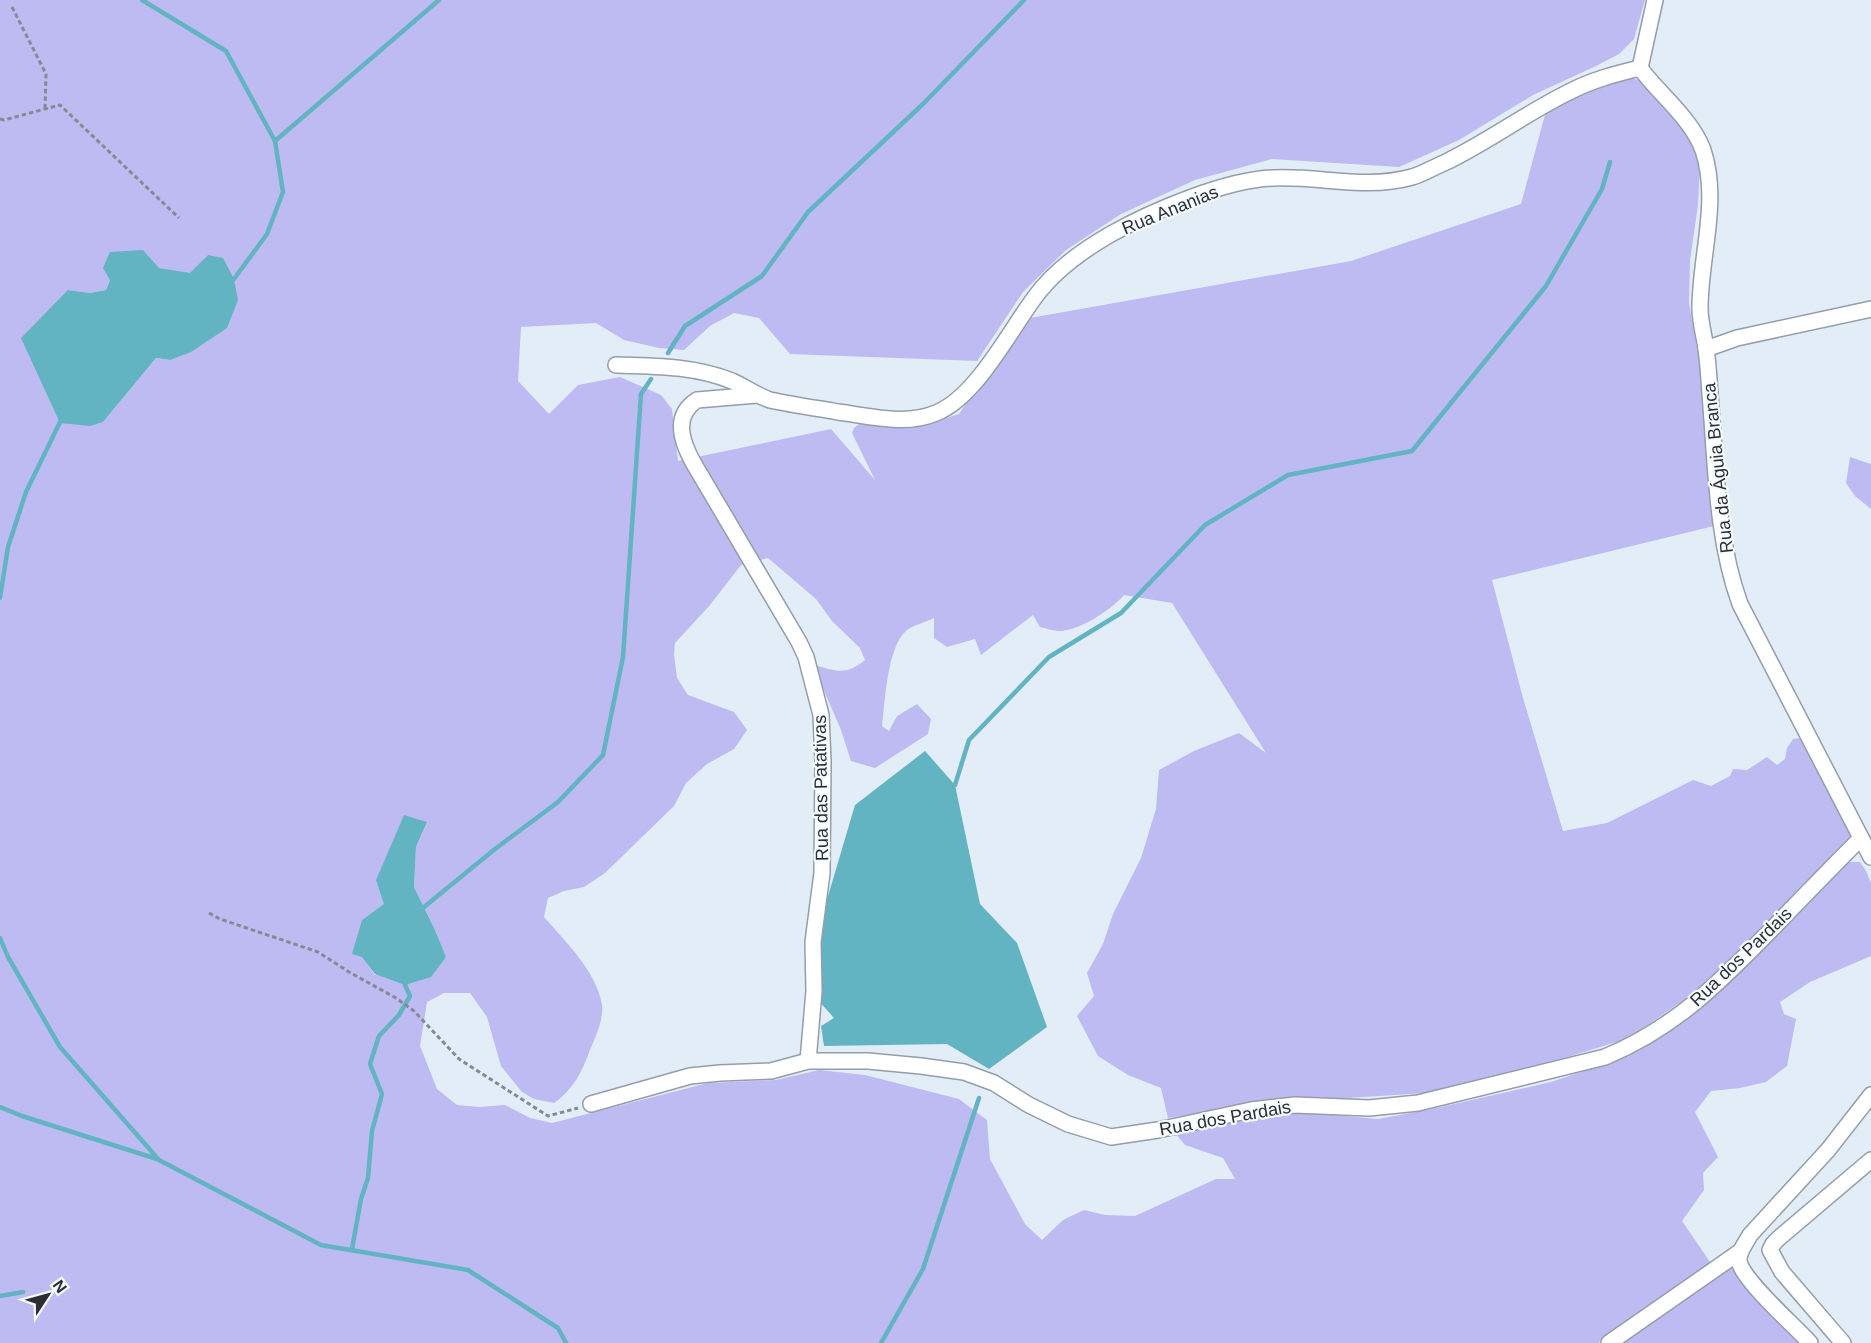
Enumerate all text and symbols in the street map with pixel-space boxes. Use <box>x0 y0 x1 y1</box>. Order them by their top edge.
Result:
street label: Rua Ananias <box>1119 182 1221 238</box>
street label: Rua da Águia Branca <box>1699 381 1737 554</box>
street label: Rua das Patativas <box>810 715 832 861</box>
street label: Rua dos Pardais <box>1686 904 1796 1010</box>
street label: Rua dos Pardais <box>1158 1097 1292 1139</box>
north arrow <box>18 1265 78 1325</box>
text: N <box>49 1277 70 1296</box>

